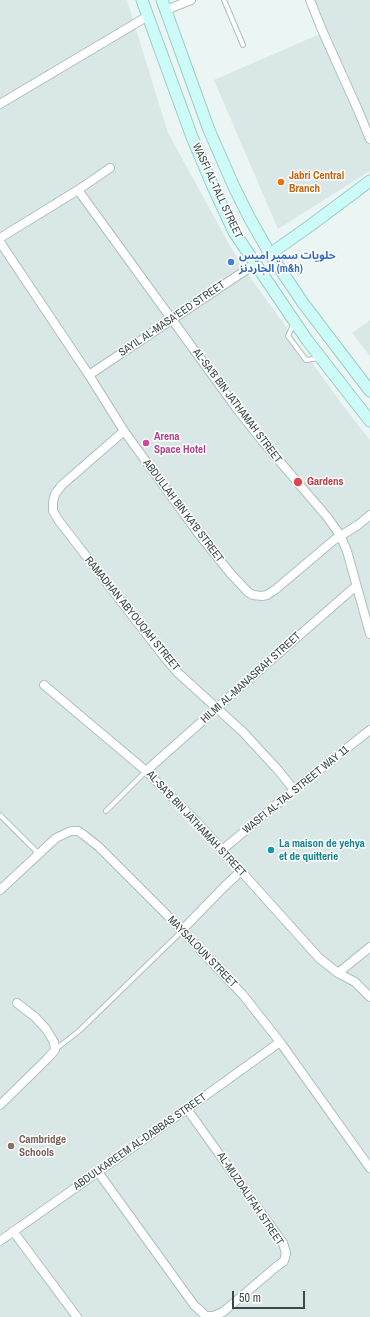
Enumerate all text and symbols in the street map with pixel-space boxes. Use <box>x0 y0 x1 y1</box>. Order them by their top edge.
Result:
street label: WASFI AL-TALL STREET <box>189 141 245 241</box>
place label: Jabri Central Branch <box>289 169 344 195</box>
marker: Jabri Central Branch <box>276 177 286 187</box>
place label: حلويات سمير اميس الجاردنز (m&h) <box>239 249 336 275</box>
marker: حلويات سمير اميس الجاردنز (m&h) <box>226 257 236 267</box>
street label: SAYIL AL-MASA'EED STREET <box>116 278 228 360</box>
street label: AL-SA'B BIN JATHAMAH STREET <box>190 346 284 466</box>
place label: Arena Space Hotel <box>154 430 206 456</box>
marker: Arena Space Hotel <box>141 438 151 448</box>
street label: ABDULLAH BIN KA'B STREET <box>140 457 226 565</box>
place label: Gardens <box>307 475 344 489</box>
marker: Gardens <box>292 476 304 488</box>
street label: RAMADHAN ABYOUQAH STREET <box>82 554 182 674</box>
street label: HILMI AL-MANASRAH STREET <box>198 630 304 726</box>
street label: WASFI AL-TAL STREET WAY 11 <box>240 743 352 837</box>
street label: AL-SA'B BIN JATHAMAH STREET <box>143 768 249 880</box>
place label: La maison de yehya et de quitterie <box>279 837 365 863</box>
marker: La maison de yehya et de quitterie <box>266 845 276 855</box>
street label: MAYSALOUN STREET <box>165 914 239 990</box>
street label: ABDULKAREEM AL-DABBAS STREET <box>71 1091 209 1193</box>
place label: Cambridge Schools <box>19 1133 66 1159</box>
marker: Cambridge Schools <box>6 1141 16 1151</box>
street label: AL-MUZDALIFAH STREET <box>214 1150 286 1248</box>
scale bar <box>234 1283 307 1309</box>
text: 50 m <box>239 1290 261 1306</box>

